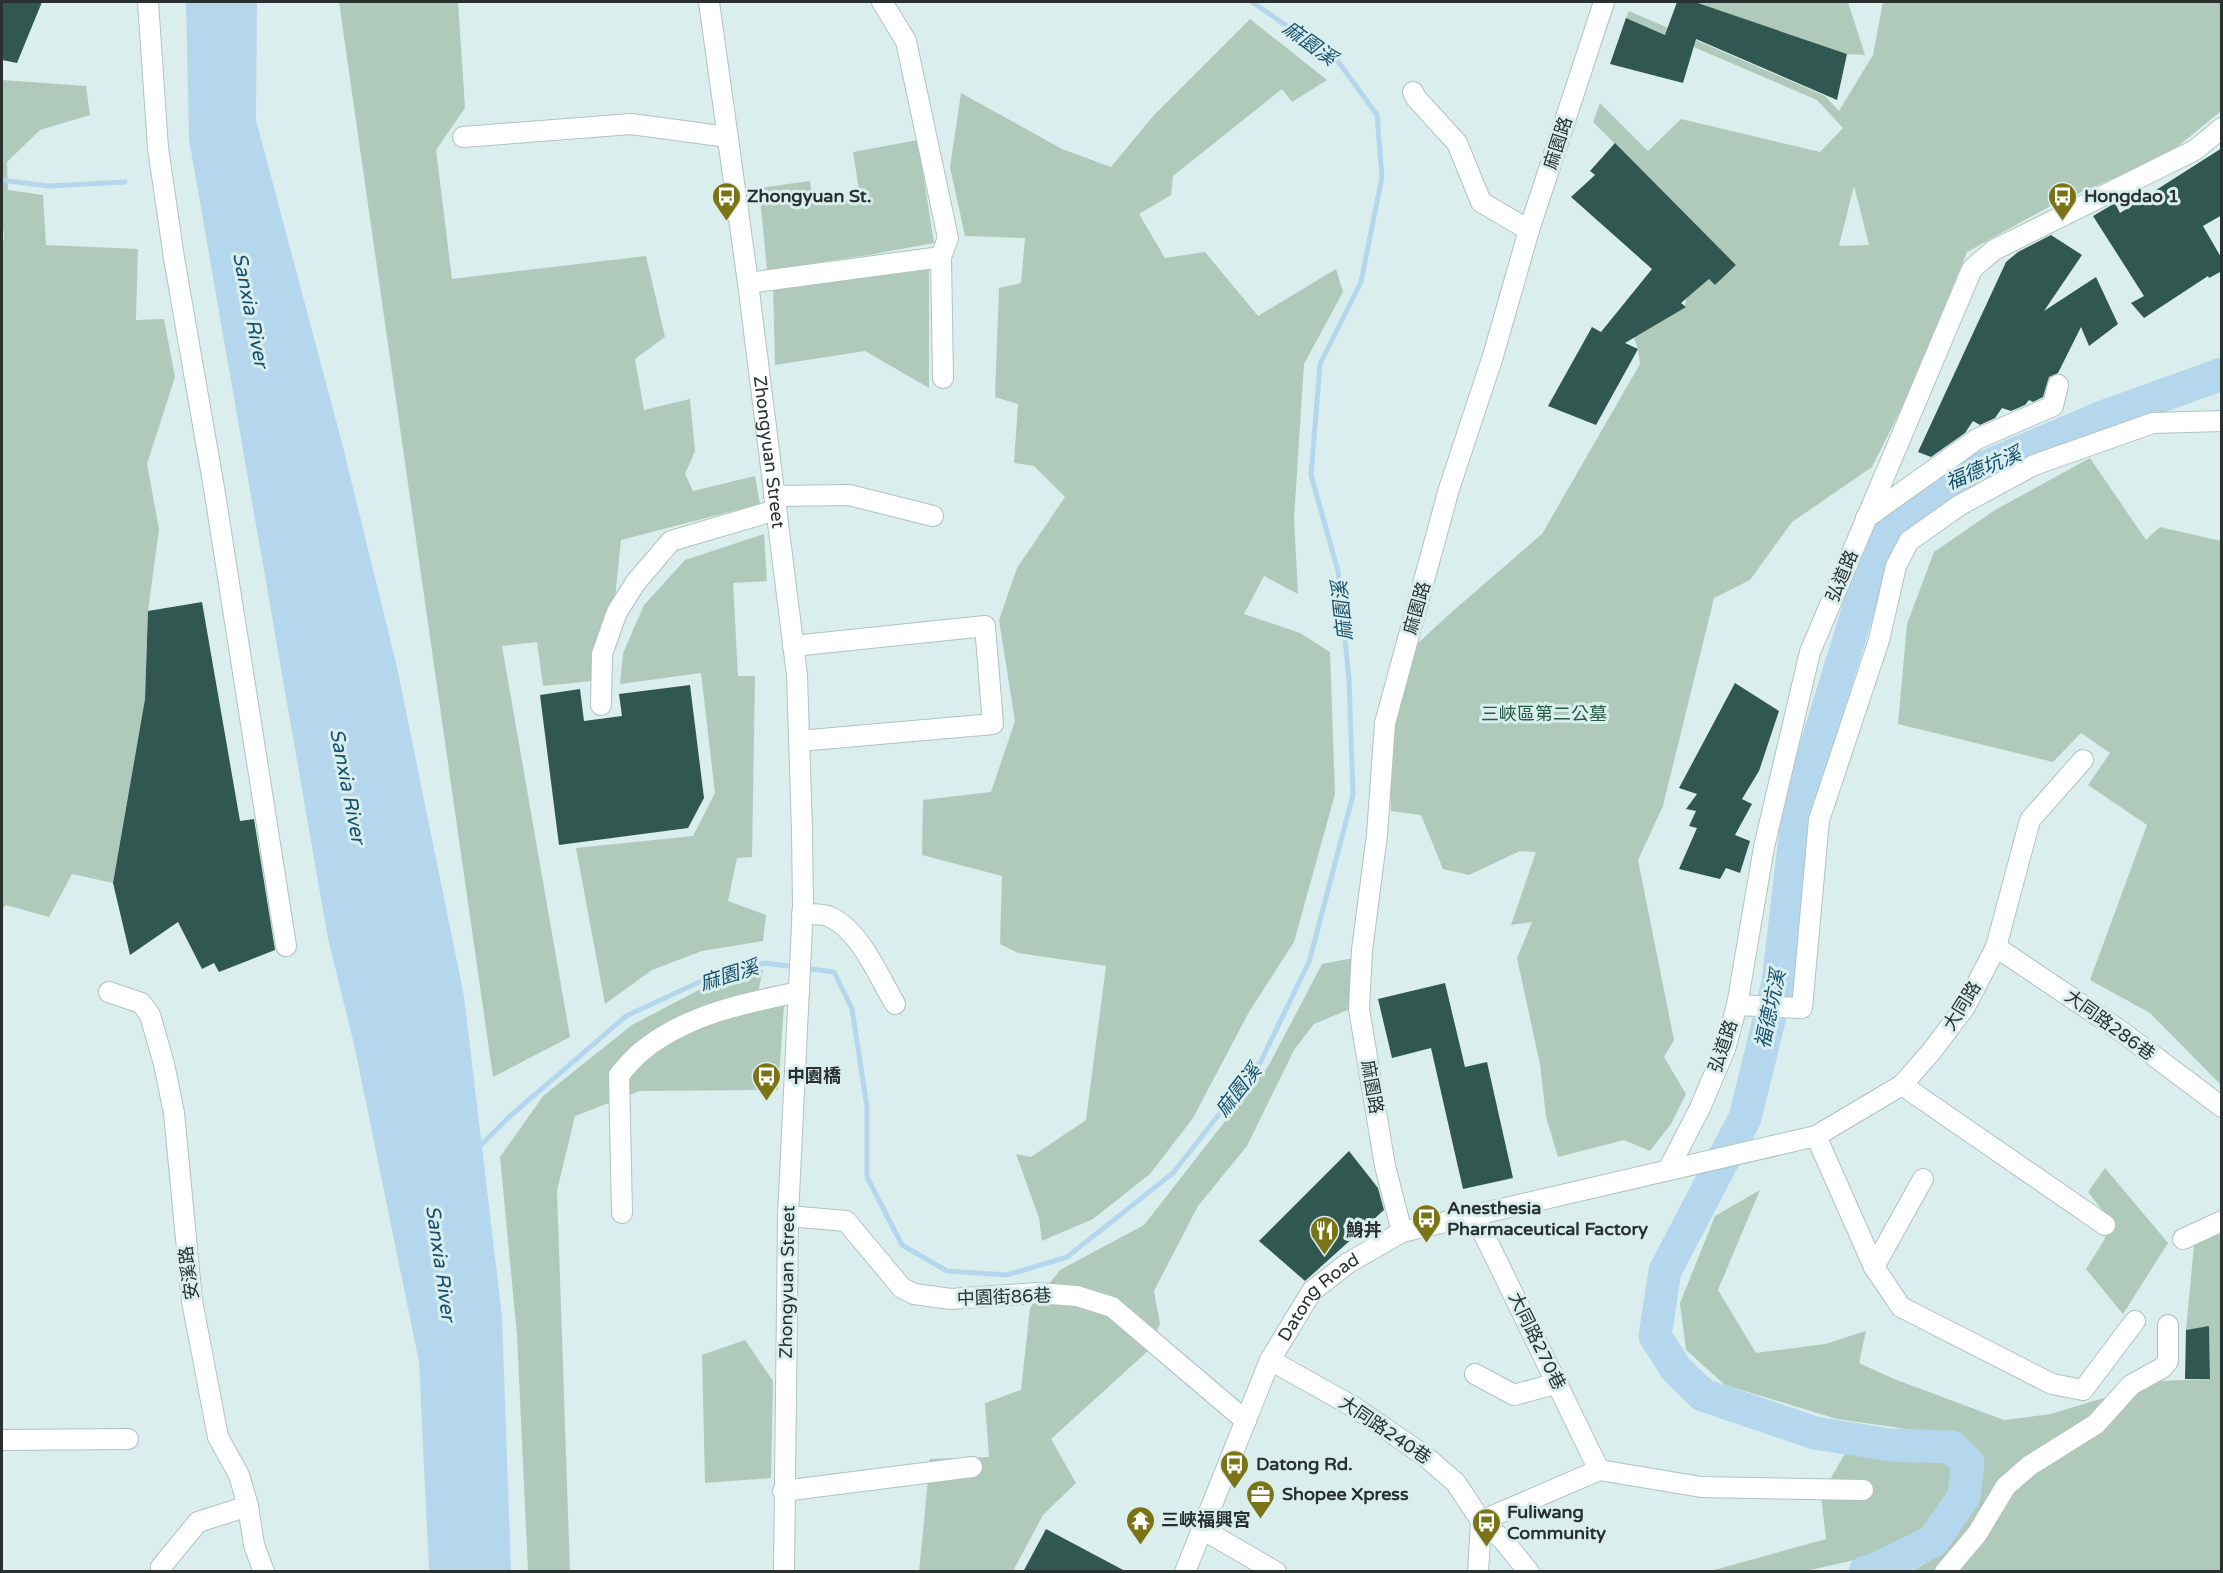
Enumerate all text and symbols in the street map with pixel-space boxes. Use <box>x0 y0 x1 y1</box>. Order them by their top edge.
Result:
water label: 麻園溪 <box>1278 16 1343 73</box>
street label: 麻園路 <box>1539 114 1577 172</box>
bus stop icon: Zhongyuan St. <box>710 180 742 222</box>
bus stop icon: Hongdao 1 <box>2047 180 2079 222</box>
place label: Zhongyuan St. <box>747 185 871 207</box>
place label: Hongdao 1 <box>2084 185 2179 207</box>
water label: Sanxia River <box>227 251 273 372</box>
street label: Zhongyuan Street <box>749 374 790 530</box>
water label: 福德坑溪 <box>1942 441 2028 496</box>
street label: 弘道路 <box>1821 547 1863 605</box>
water label: 麻園溪 <box>1328 577 1358 642</box>
street label: 麻園路 <box>1399 579 1435 637</box>
park label: 三峽區第二公墓 <box>1481 703 1607 725</box>
water label: Sanxia River <box>324 727 370 848</box>
water label: 麻園溪 <box>697 955 764 996</box>
water label: 福德坑溪 <box>1751 965 1792 1051</box>
street label: 大同路 <box>1938 977 1986 1035</box>
street label: 大同路286巷 <box>2061 985 2159 1065</box>
street label: 弘道路 <box>1704 1017 1742 1075</box>
water label: 麻園溪 <box>1211 1057 1269 1122</box>
street label: 麻園路 <box>1356 1059 1388 1115</box>
bus stop icon: 中園橋 <box>750 1060 782 1102</box>
place label: 中園橋 <box>787 1065 841 1087</box>
place label: Anesthesia Pharmaceutical Factory <box>1447 1197 1648 1240</box>
bus stop icon: Anesthesia Pharmaceutical Factory <box>1410 1202 1442 1244</box>
water label: Sanxia River <box>420 1204 460 1325</box>
street label: Zhongyuan Street <box>775 1205 799 1359</box>
restaurant icon: 鯓丼 <box>1309 1214 1341 1256</box>
place label: 鯓丼 <box>1346 1219 1382 1241</box>
street label: 安溪路 <box>175 1245 203 1301</box>
street label: Datong Road <box>1273 1248 1363 1345</box>
street label: 中園街86巷 <box>956 1284 1052 1310</box>
street label: 大同路270巷 <box>1504 1289 1570 1393</box>
street label: 大同路240巷 <box>1335 1391 1435 1469</box>
bus stop icon: Datong Rd. <box>1219 1448 1251 1490</box>
place label: Datong Rd. <box>1256 1453 1353 1475</box>
office icon: Shopee Xpress <box>1245 1478 1277 1520</box>
place label: Shopee Xpress <box>1282 1483 1409 1505</box>
place label: Fuliwang Community <box>1507 1501 1606 1544</box>
temple icon: 三峽福興宮 <box>1124 1504 1156 1546</box>
bus stop icon: Fuliwang Community <box>1470 1506 1502 1548</box>
place label: 三峽福興宮 <box>1161 1509 1251 1531</box>

